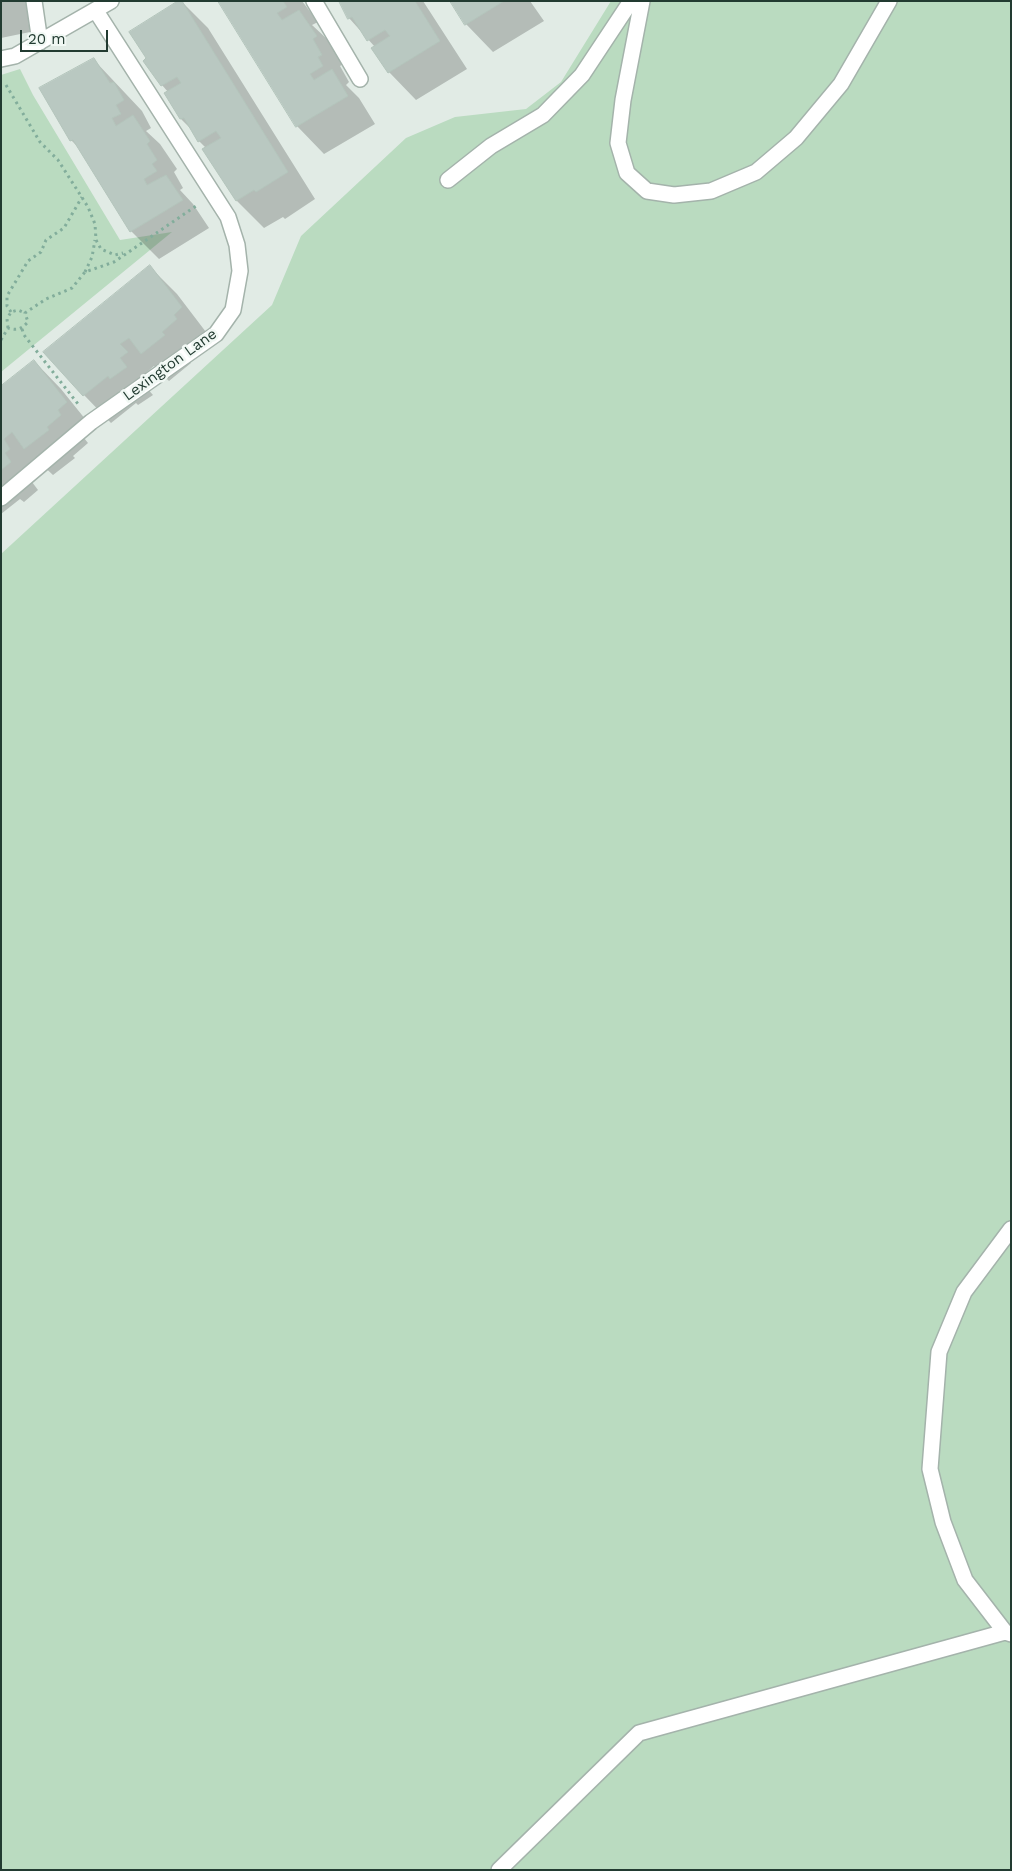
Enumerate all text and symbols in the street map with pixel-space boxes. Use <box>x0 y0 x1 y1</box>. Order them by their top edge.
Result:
scale bar <box>22 20 110 52</box>
text: 20 m <box>28 30 66 48</box>
street label: Lexington Lane <box>120 325 220 405</box>

